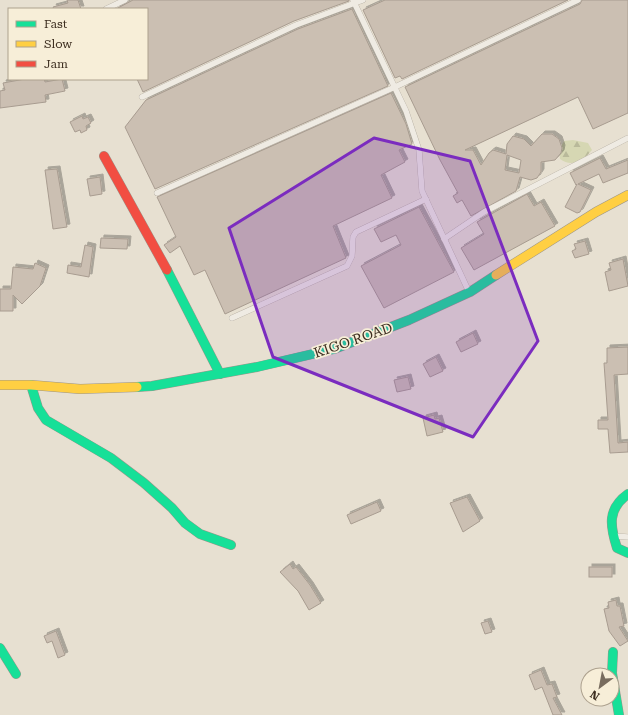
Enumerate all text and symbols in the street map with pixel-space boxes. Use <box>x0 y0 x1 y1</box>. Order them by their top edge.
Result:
legend <box>8 8 148 80</box>
text: Fast <box>44 17 68 31</box>
text: Slow <box>44 37 72 51</box>
text: Jam <box>44 57 68 71</box>
street label: KIGO ROAD <box>312 319 395 361</box>
north arrow <box>580 667 620 707</box>
text: N <box>587 687 602 703</box>

